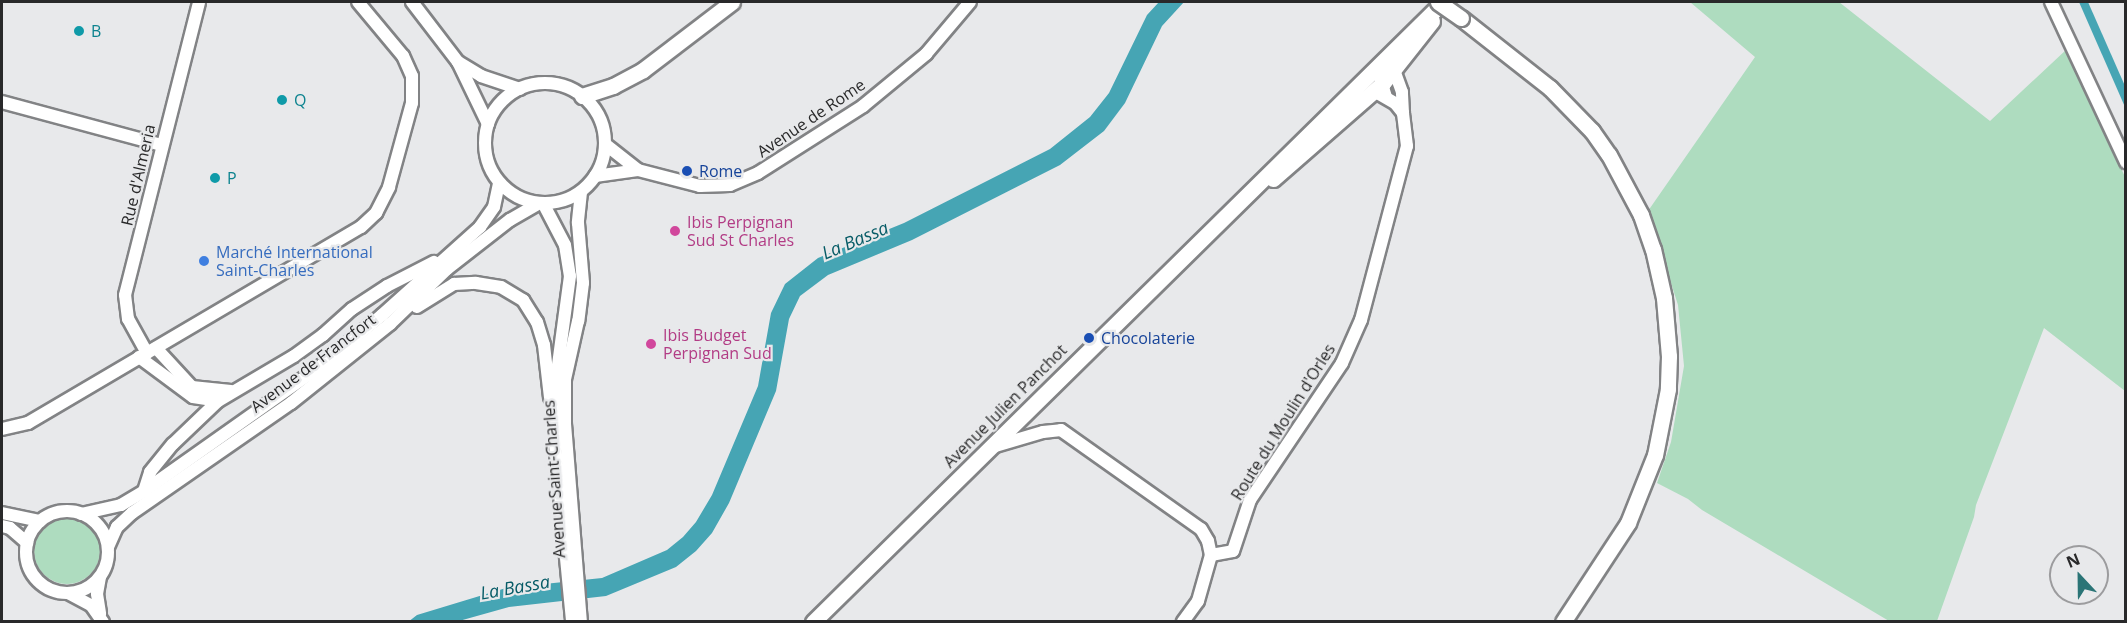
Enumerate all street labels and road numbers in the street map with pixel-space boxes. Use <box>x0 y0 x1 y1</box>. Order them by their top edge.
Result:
street label: Avenue de Rome <box>753 75 869 161</box>
street label: Rue d'Almeria <box>117 122 159 228</box>
street label: Avenue de Francfort <box>247 310 379 416</box>
street label: Avenue Julien Panchot <box>939 340 1071 472</box>
street label: Route du Moulin d'Orles <box>1227 340 1339 504</box>
street label: Avenue Saint-Charles <box>539 399 569 559</box>

